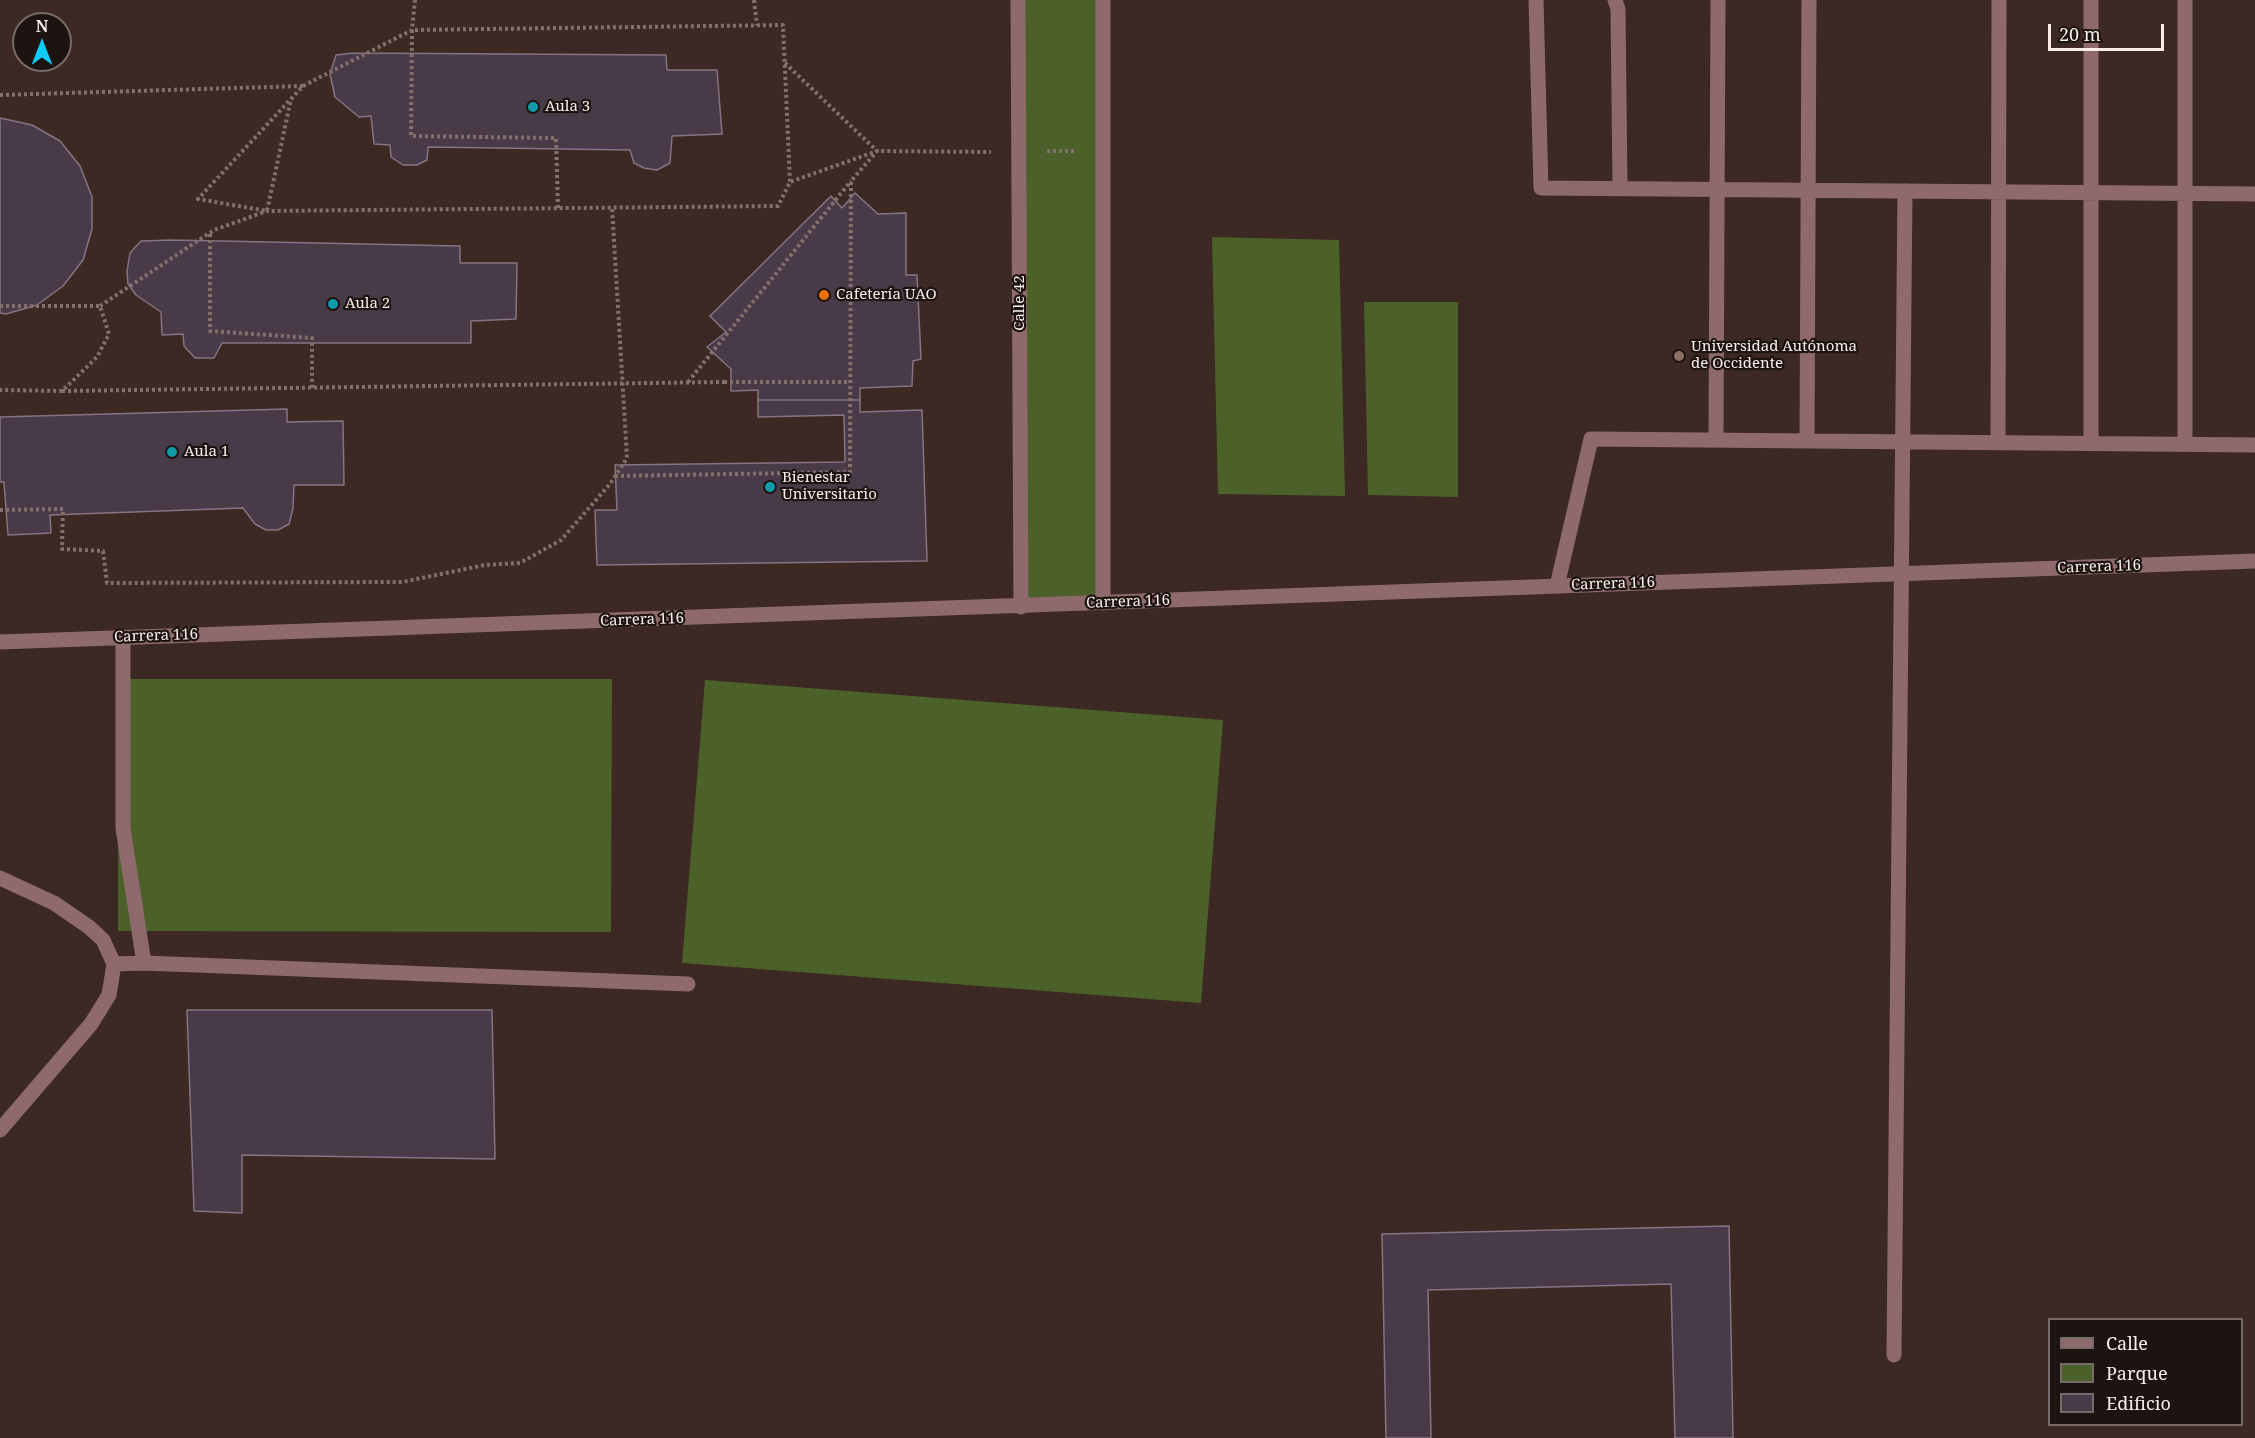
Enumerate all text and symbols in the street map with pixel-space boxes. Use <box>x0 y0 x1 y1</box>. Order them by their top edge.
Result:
north arrow <box>12 12 72 72</box>
scale bar <box>2051 12 2166 50</box>
text: N <box>36 15 48 37</box>
text: 20 m <box>2059 22 2101 46</box>
place label: Aula 3 <box>545 98 590 116</box>
marker: Aula 3 <box>526 100 540 114</box>
street label: Calle 42 <box>1011 275 1029 331</box>
place label: Cafetería UAO <box>836 286 937 304</box>
marker: Cafetería UAO <box>817 288 831 302</box>
place label: Aula 2 <box>345 295 390 313</box>
marker: Aula 2 <box>326 297 340 311</box>
place label: Universidad Autónoma de Occidente <box>1691 338 1857 373</box>
marker: Universidad Autónoma de Occidente <box>1672 349 1686 363</box>
place label: Aula 1 <box>184 443 229 461</box>
marker: Aula 1 <box>165 445 179 459</box>
place label: Bienestar Universitario <box>782 469 877 504</box>
marker: Bienestar Universitario <box>763 480 777 494</box>
street label: Carrera 116 <box>2057 557 2141 577</box>
street label: Carrera 116 <box>1571 574 1655 594</box>
street label: Carrera 116 <box>1086 592 1170 612</box>
street label: Carrera 116 <box>600 610 684 630</box>
street label: Carrera 116 <box>114 626 198 646</box>
legend <box>2048 1318 2243 1426</box>
text: Calle <box>2106 1331 2148 1355</box>
text: Parque <box>2106 1361 2168 1385</box>
text: Edificio <box>2106 1391 2171 1415</box>

